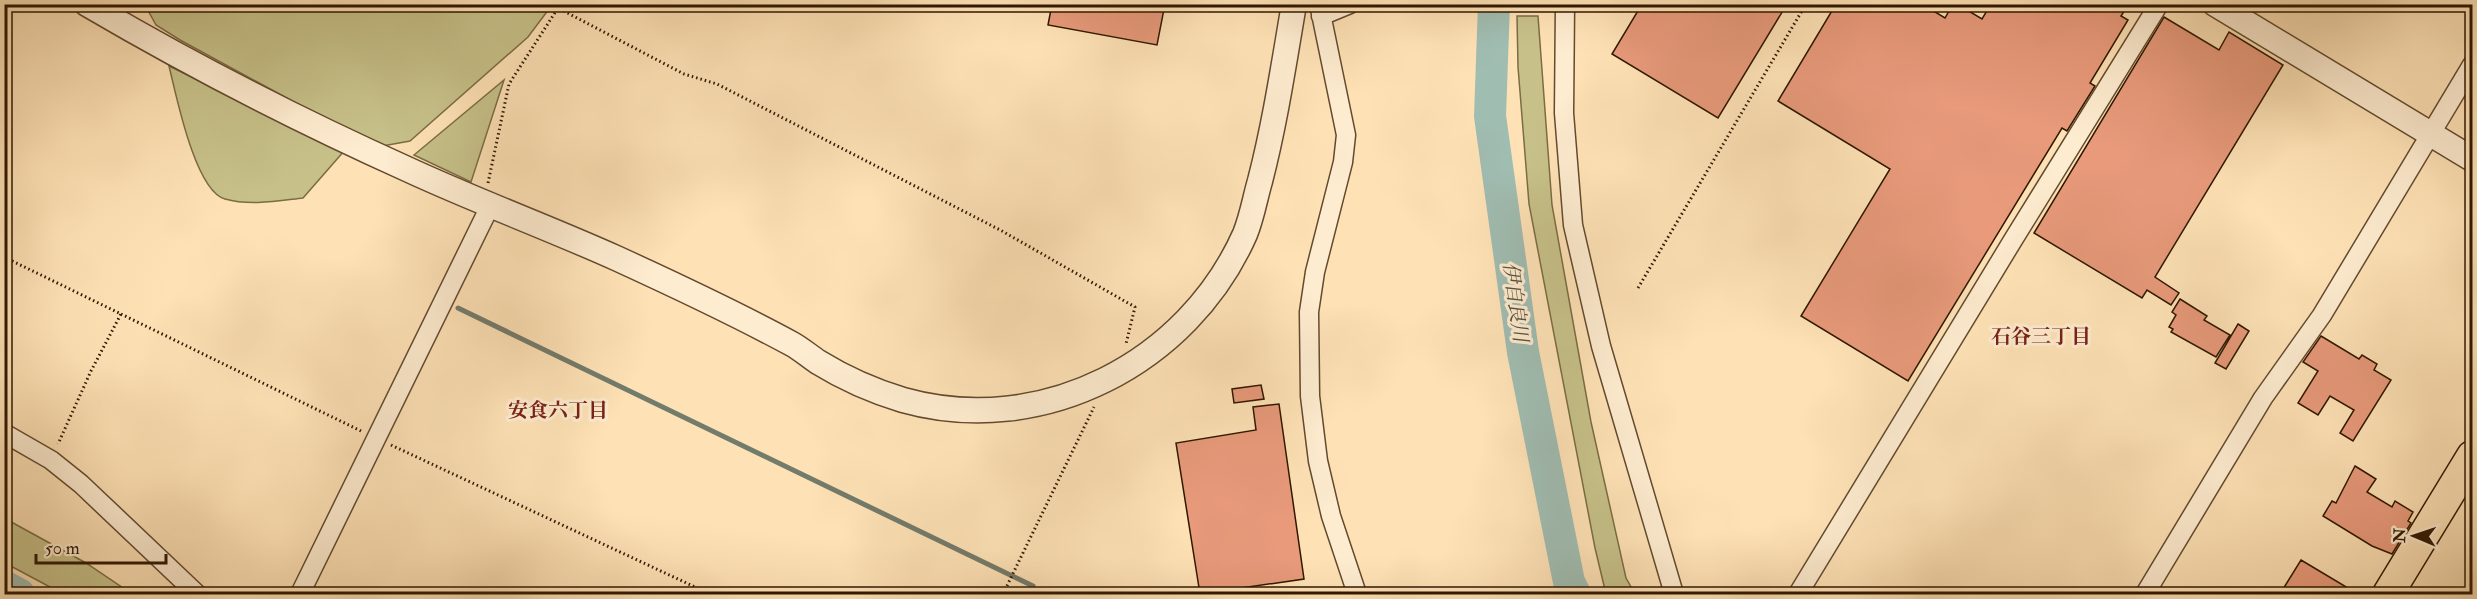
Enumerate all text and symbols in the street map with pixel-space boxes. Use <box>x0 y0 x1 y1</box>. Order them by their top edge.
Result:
water label: 伊自良川 <box>1498 261 1534 345</box>
district label: 石谷三丁目 <box>1991 324 2091 349</box>
district label: 安食六丁目 <box>508 398 608 423</box>
north arrow <box>2384 506 2444 566</box>
scale bar <box>36 527 166 565</box>
text: N <box>2390 527 2410 544</box>
text: 50 m <box>45 537 80 560</box>

